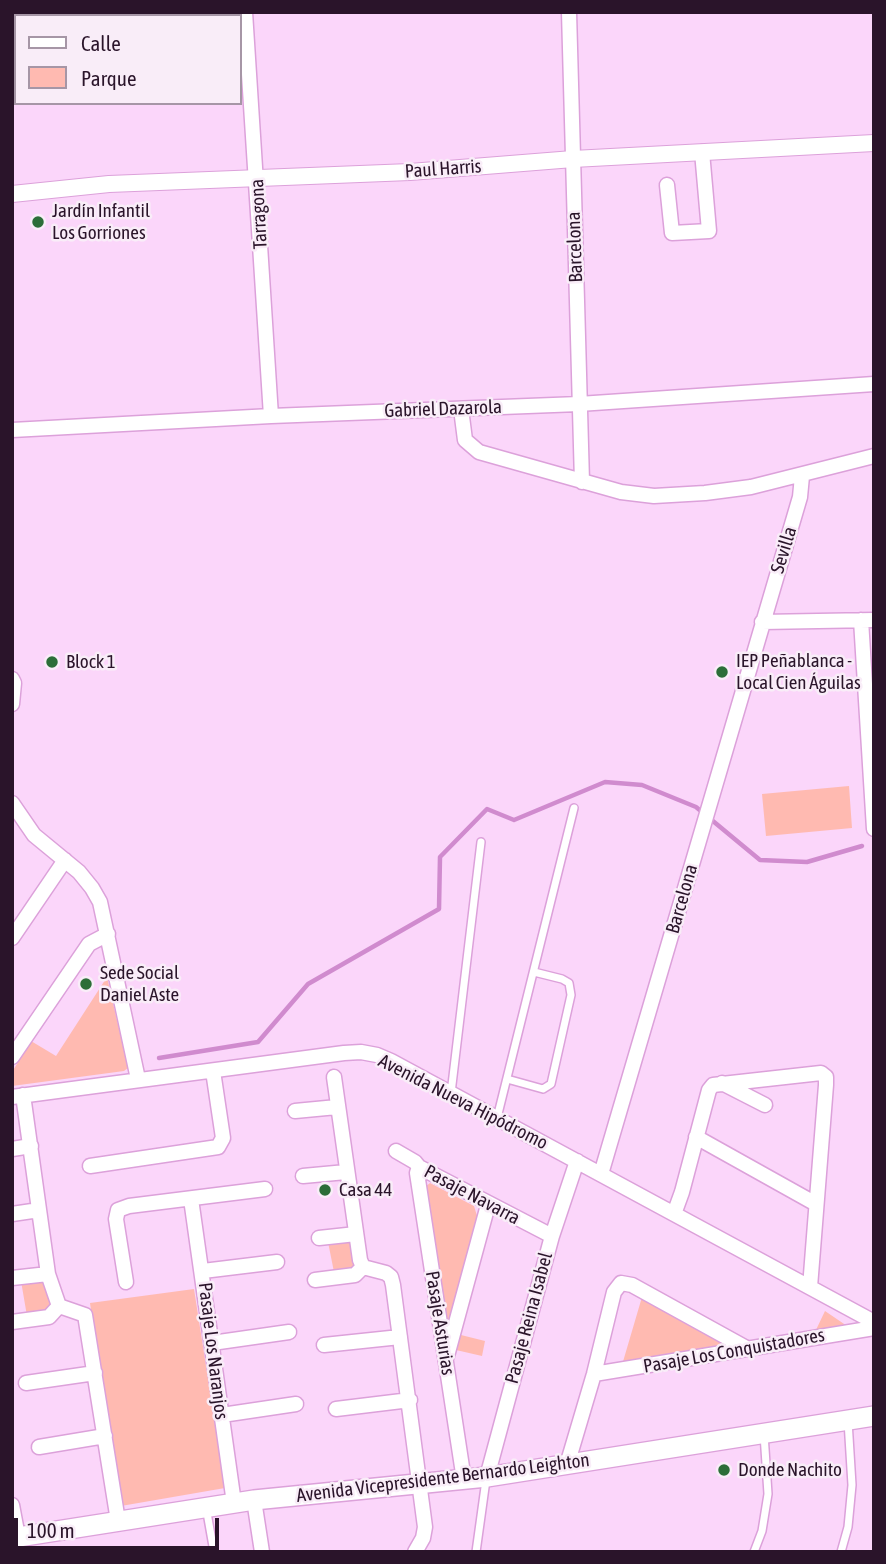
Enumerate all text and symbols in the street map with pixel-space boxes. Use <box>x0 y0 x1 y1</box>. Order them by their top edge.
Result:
legend <box>14 14 242 105</box>
text: Calle <box>81 31 121 55</box>
text: Parque <box>81 66 136 90</box>
street label: Paul Harris <box>404 155 482 183</box>
street label: Tarragona <box>246 178 272 250</box>
place label: Jardín Infantil Los Gorriones <box>52 200 150 244</box>
street label: Barcelona <box>562 211 588 283</box>
marker: Jardín Infantil Los Gorriones <box>30 214 46 230</box>
street label: Gabriel Dazarola <box>384 396 502 422</box>
street label: Sevilla <box>766 524 802 576</box>
place label: IEP Peñablanca - Local Cien Águilas <box>736 650 861 694</box>
place label: Block 1 <box>66 651 116 673</box>
marker: Block 1 <box>44 654 60 670</box>
marker: IEP Peñablanca - Local Cien Águilas <box>714 664 730 680</box>
street label: Barcelona <box>661 862 703 936</box>
place label: Sede Social Daniel Aste <box>100 962 179 1006</box>
marker: Sede Social Daniel Aste <box>78 976 94 992</box>
street label: Avenida Nueva Hipódromo <box>375 1049 551 1155</box>
street label: Pasaje Navarra <box>420 1160 524 1230</box>
place label: Casa 44 <box>339 1179 392 1201</box>
marker: Casa 44 <box>317 1182 333 1198</box>
street label: Pasaje Reina Isabel <box>501 1250 557 1386</box>
street label: Pasaje Asturias <box>421 1269 459 1377</box>
street label: Pasaje Los Naranjos <box>193 1281 233 1421</box>
street label: Pasaje Los Conquistadores <box>642 1324 826 1378</box>
street label: Avenida Vicepresidente Bernardo Leighton <box>295 1449 591 1507</box>
place label: Donde Nachito <box>738 1459 842 1481</box>
marker: Donde Nachito <box>716 1462 732 1478</box>
scale bar <box>18 1504 222 1548</box>
text: 100 m <box>27 1518 75 1542</box>

